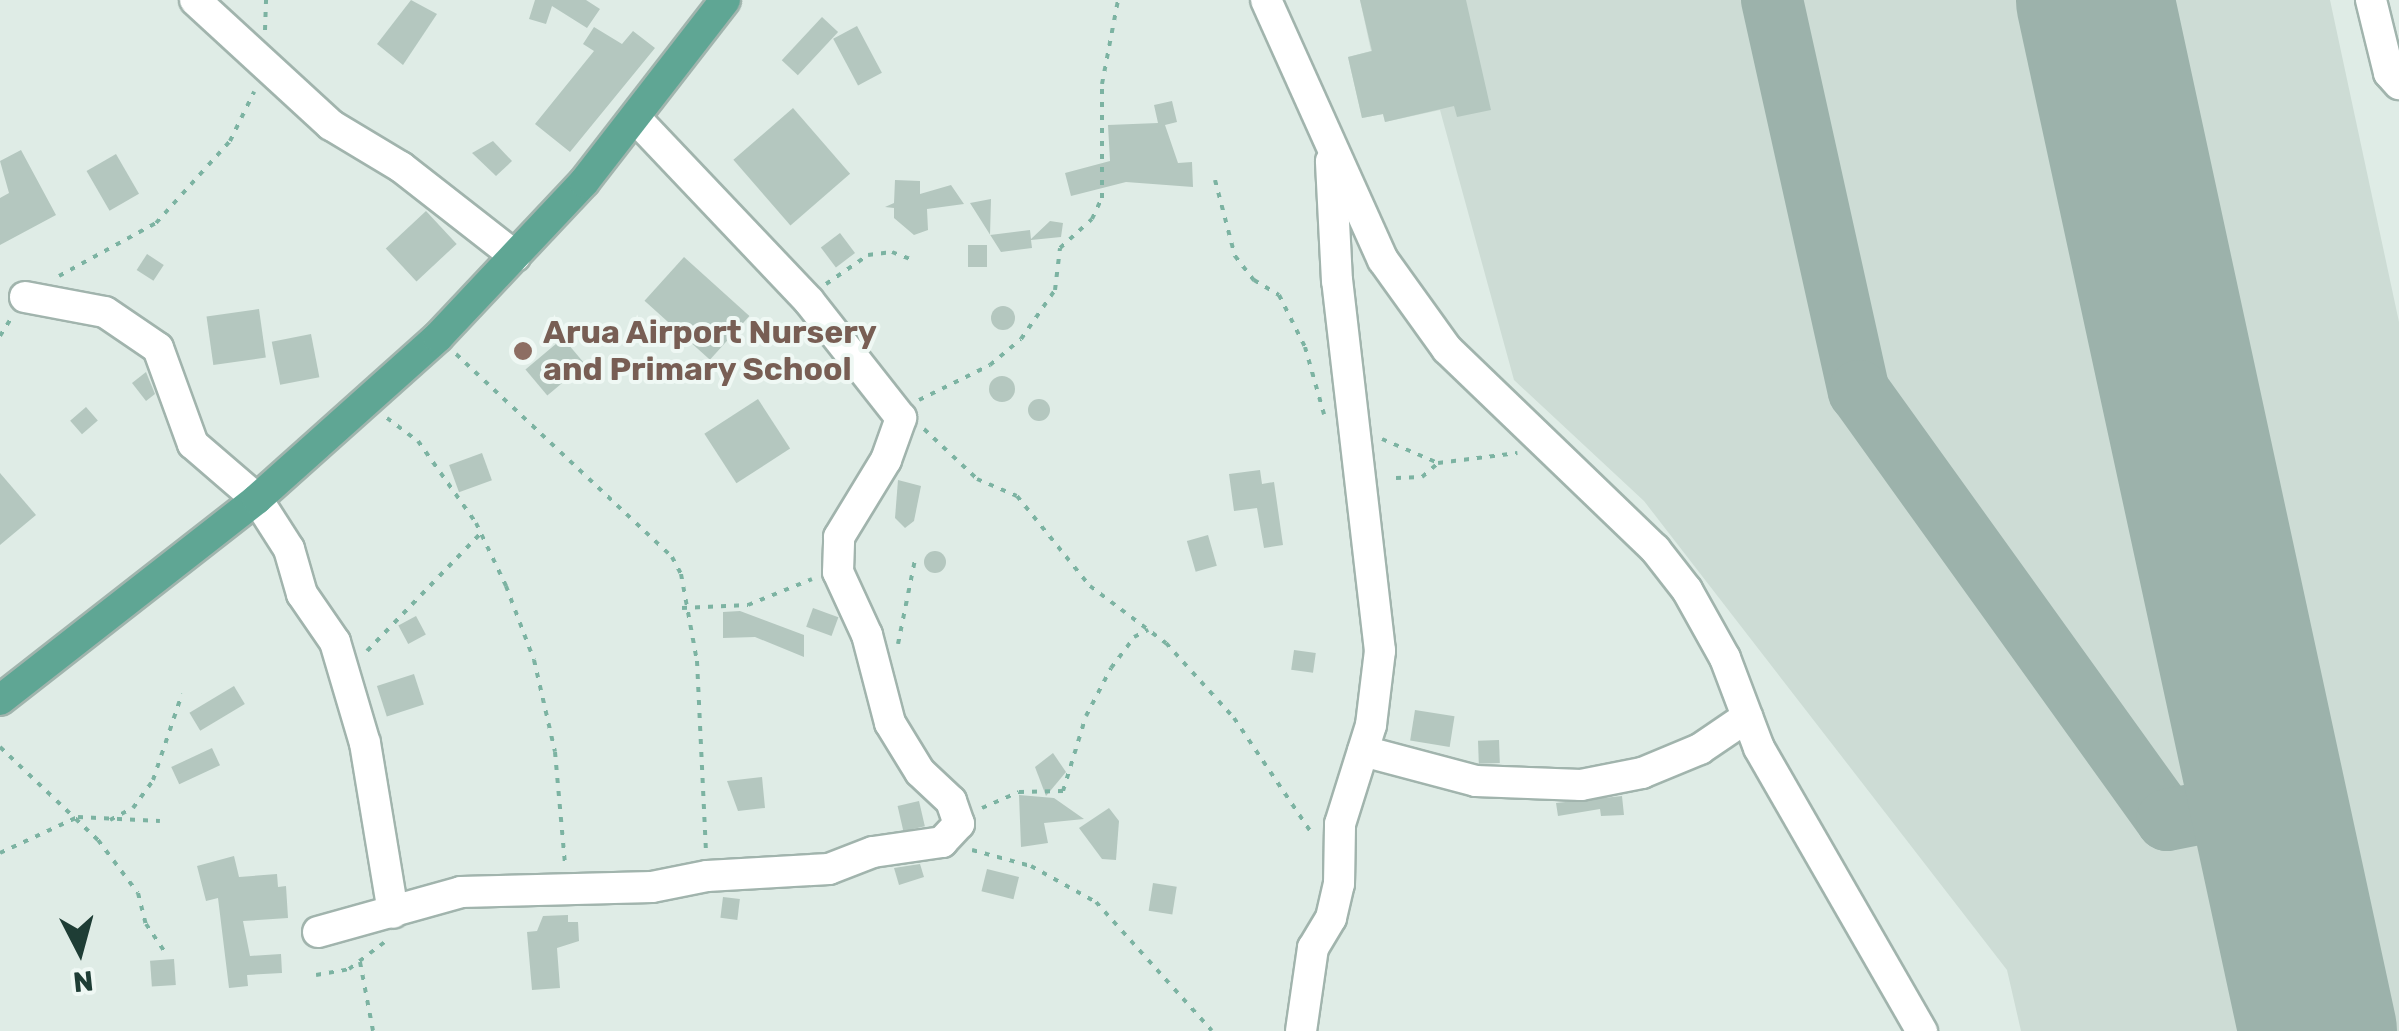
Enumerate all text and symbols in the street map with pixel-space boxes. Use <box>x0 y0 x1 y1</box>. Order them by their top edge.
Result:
place label: Arua Airport Nursery and Primary School <box>543 314 878 389</box>
marker: Arua Airport Nursery and Primary School <box>512 340 534 362</box>
north arrow <box>30 901 130 1001</box>
text: N <box>71 964 95 999</box>

